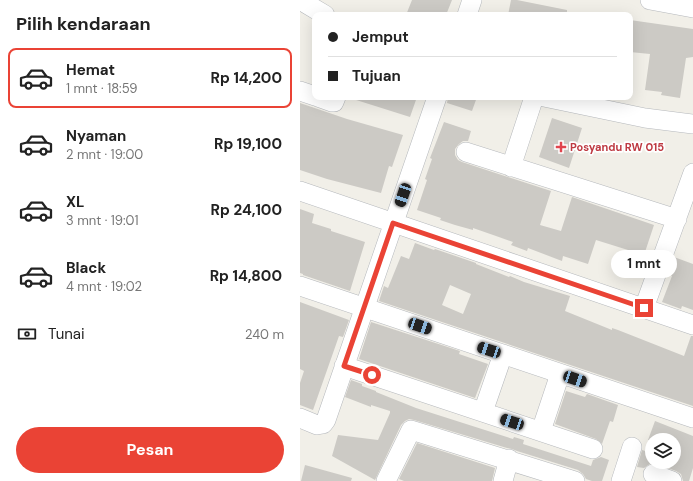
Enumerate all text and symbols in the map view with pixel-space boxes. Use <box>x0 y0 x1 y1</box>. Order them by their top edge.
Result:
text: Pilih kendaraan <box>16 12 151 36</box>
text: Jemput <box>352 27 409 47</box>
icon: car <box>18 60 54 96</box>
text: Hemat <box>66 60 115 80</box>
text: Tujuan <box>352 66 401 86</box>
text: Rp 14,200 <box>211 68 282 88</box>
text: 1 mnt · 18:59 <box>66 80 137 97</box>
icon: car <box>18 126 54 162</box>
text: Nyaman <box>66 126 126 146</box>
text: Rp 19,100 <box>214 134 282 154</box>
place label: Posyandu RW 015 <box>570 140 664 154</box>
marker: Posyandu RW 015 <box>555 141 567 153</box>
text: 2 mnt · 19:00 <box>66 146 143 163</box>
car <box>393 182 413 208</box>
icon: car <box>18 192 54 228</box>
text: XL <box>66 192 84 212</box>
text: Rp 24,100 <box>211 200 282 220</box>
text: 3 mnt · 19:01 <box>66 212 139 229</box>
callout: 1 mnt <box>611 250 677 278</box>
text: 1 mnt <box>627 255 661 272</box>
icon: car <box>18 258 54 294</box>
text: Black <box>66 258 106 278</box>
text: Rp 14,800 <box>210 266 282 286</box>
text: 4 mnt · 19:02 <box>66 278 142 295</box>
route end <box>635 299 653 317</box>
car <box>407 316 433 336</box>
icon: cash <box>16 323 38 345</box>
text: Tunai <box>48 324 85 344</box>
text: 240 m <box>245 326 284 343</box>
car <box>476 341 502 359</box>
route start <box>363 366 381 384</box>
car <box>562 369 588 389</box>
car <box>499 413 525 431</box>
button: Pesan <box>16 427 284 473</box>
map controls <box>645 433 681 469</box>
button: layers <box>645 433 681 469</box>

